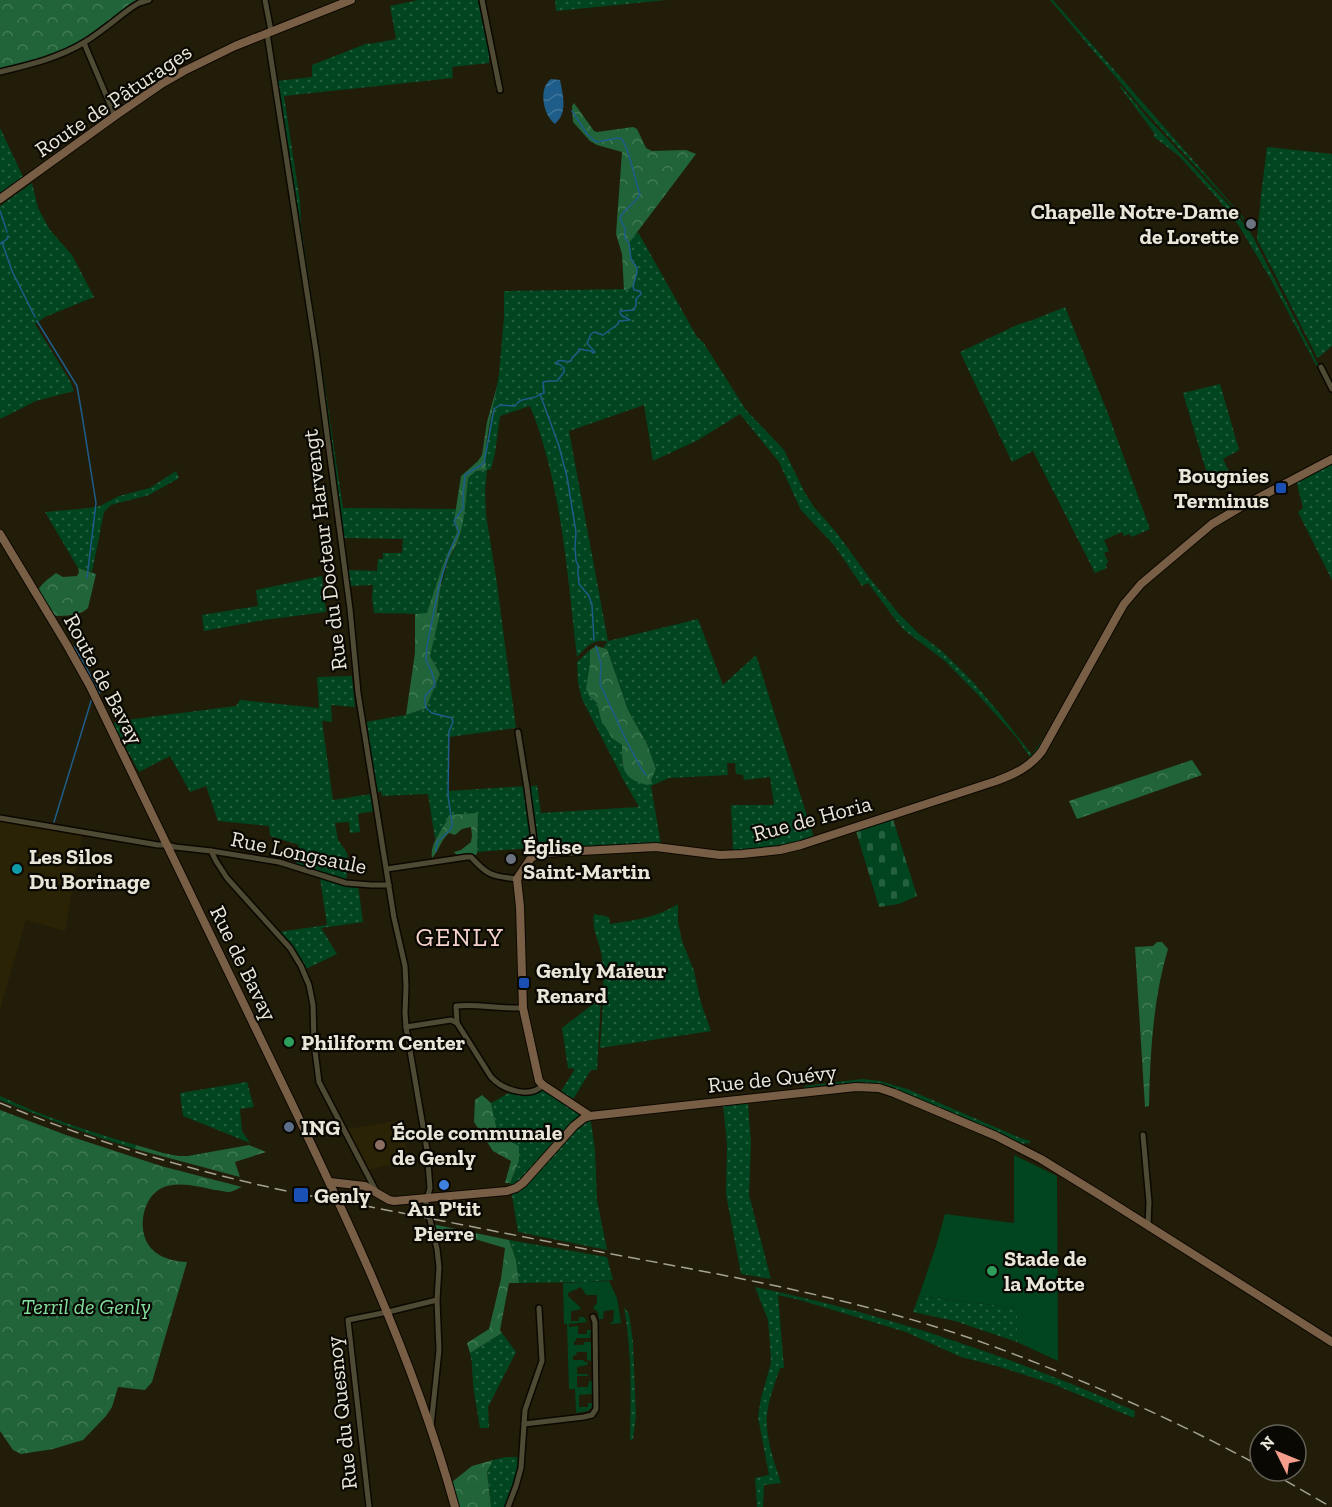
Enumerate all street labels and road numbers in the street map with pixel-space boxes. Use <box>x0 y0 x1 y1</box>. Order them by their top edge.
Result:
street label: Route de Pâturages <box>30 38 197 163</box>
street label: Rue du Docteur Harvengt <box>296 427 353 672</box>
street label: Route de Bavay <box>58 609 150 750</box>
street label: Rue de Horia <box>750 790 875 847</box>
street label: Rue Longsaule <box>229 825 369 880</box>
street label: Rue de Bavay <box>204 901 283 1026</box>
street label: Rue de Quévy <box>706 1058 839 1099</box>
street label: Rue du Quesnoy <box>320 1334 363 1491</box>

